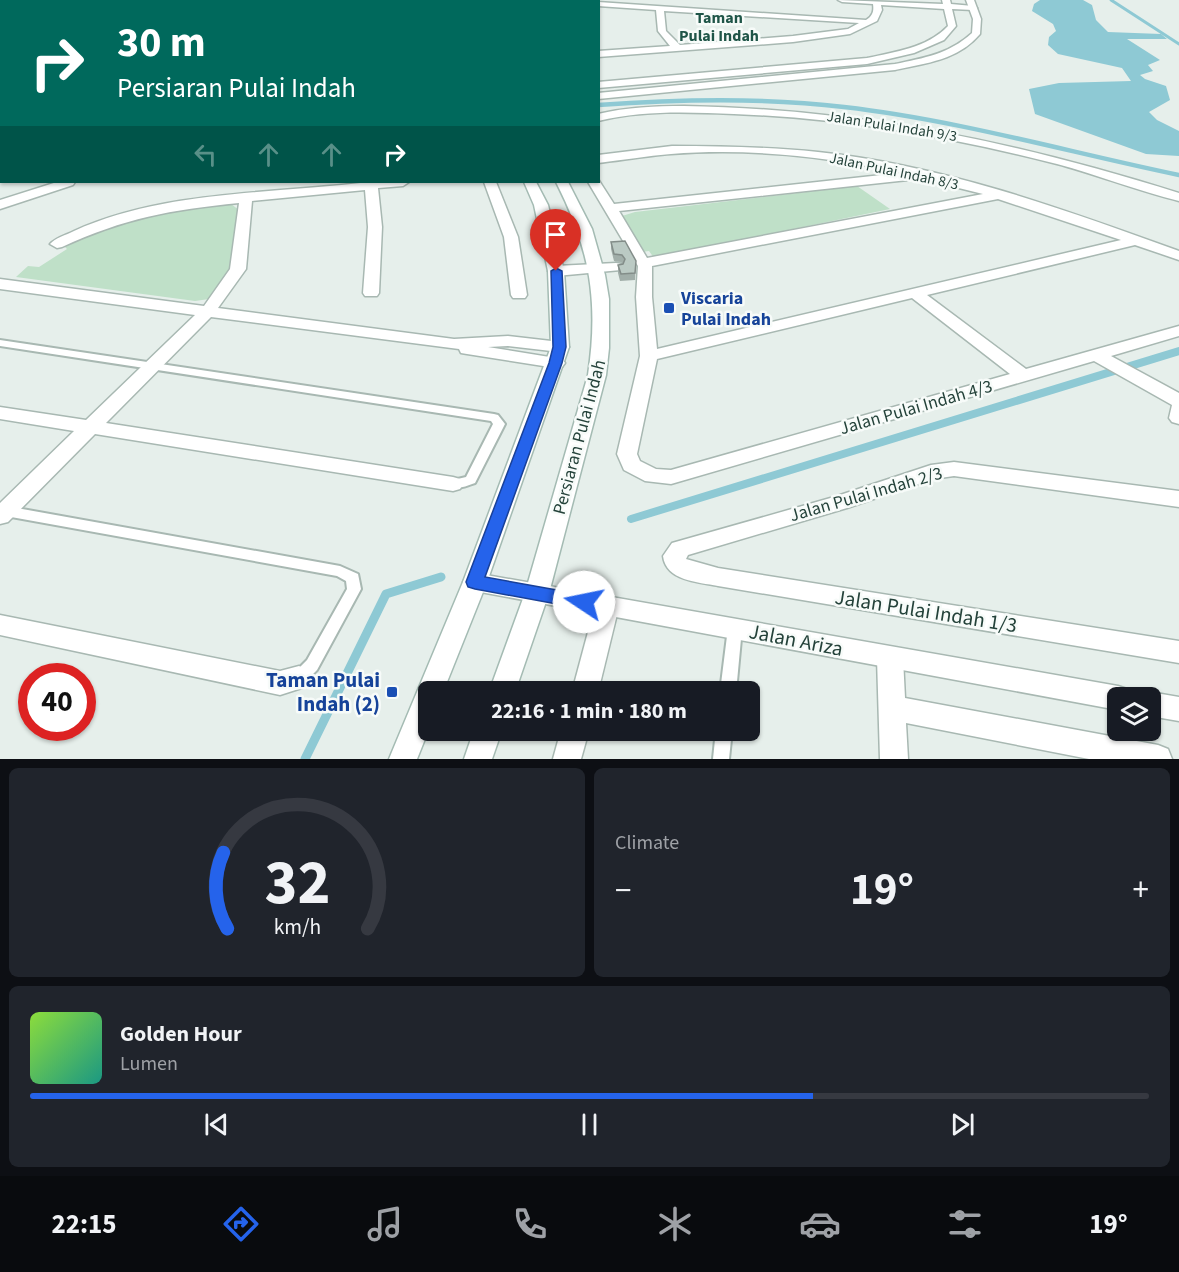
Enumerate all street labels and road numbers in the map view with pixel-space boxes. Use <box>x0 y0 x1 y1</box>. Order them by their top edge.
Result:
street label: Jalan Pulai Indah 9/3 <box>825 106 958 147</box>
street label: Jalan Pulai Indah 8/3 <box>827 148 960 195</box>
street label: Persiaran Pulai Indah <box>547 357 612 517</box>
street label: Jalan Pulai Indah 4/3 <box>837 374 995 441</box>
street label: Jalan Pulai Indah 2/3 <box>787 461 945 528</box>
street label: Jalan Pulai Indah 1/3 <box>833 582 1019 640</box>
street label: Jalan Ariza <box>746 616 846 664</box>

